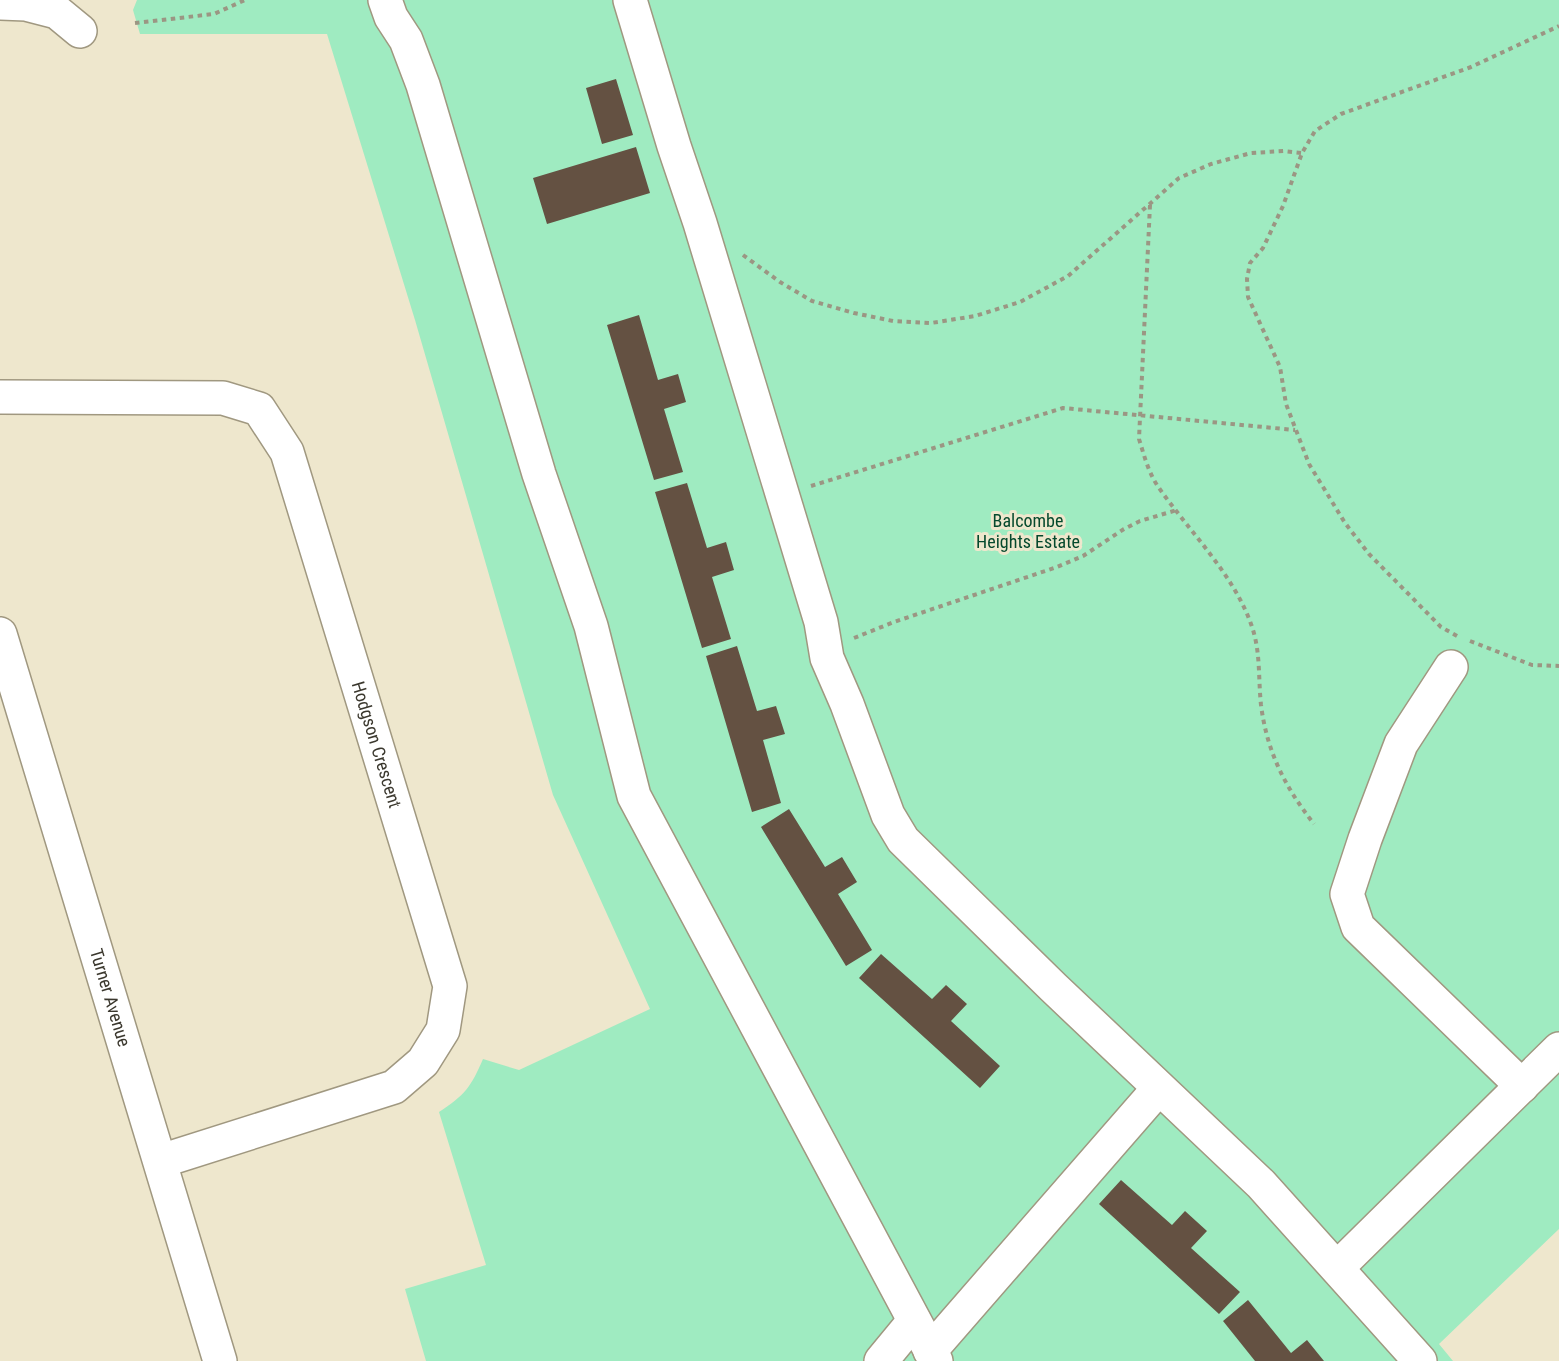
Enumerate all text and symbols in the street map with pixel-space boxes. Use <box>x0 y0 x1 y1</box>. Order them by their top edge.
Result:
park label: Balcombe Heights Estate <box>976 510 1080 552</box>
street label: Hodgson Crescent <box>348 679 406 810</box>
street label: Turner Avenue <box>86 946 135 1049</box>

